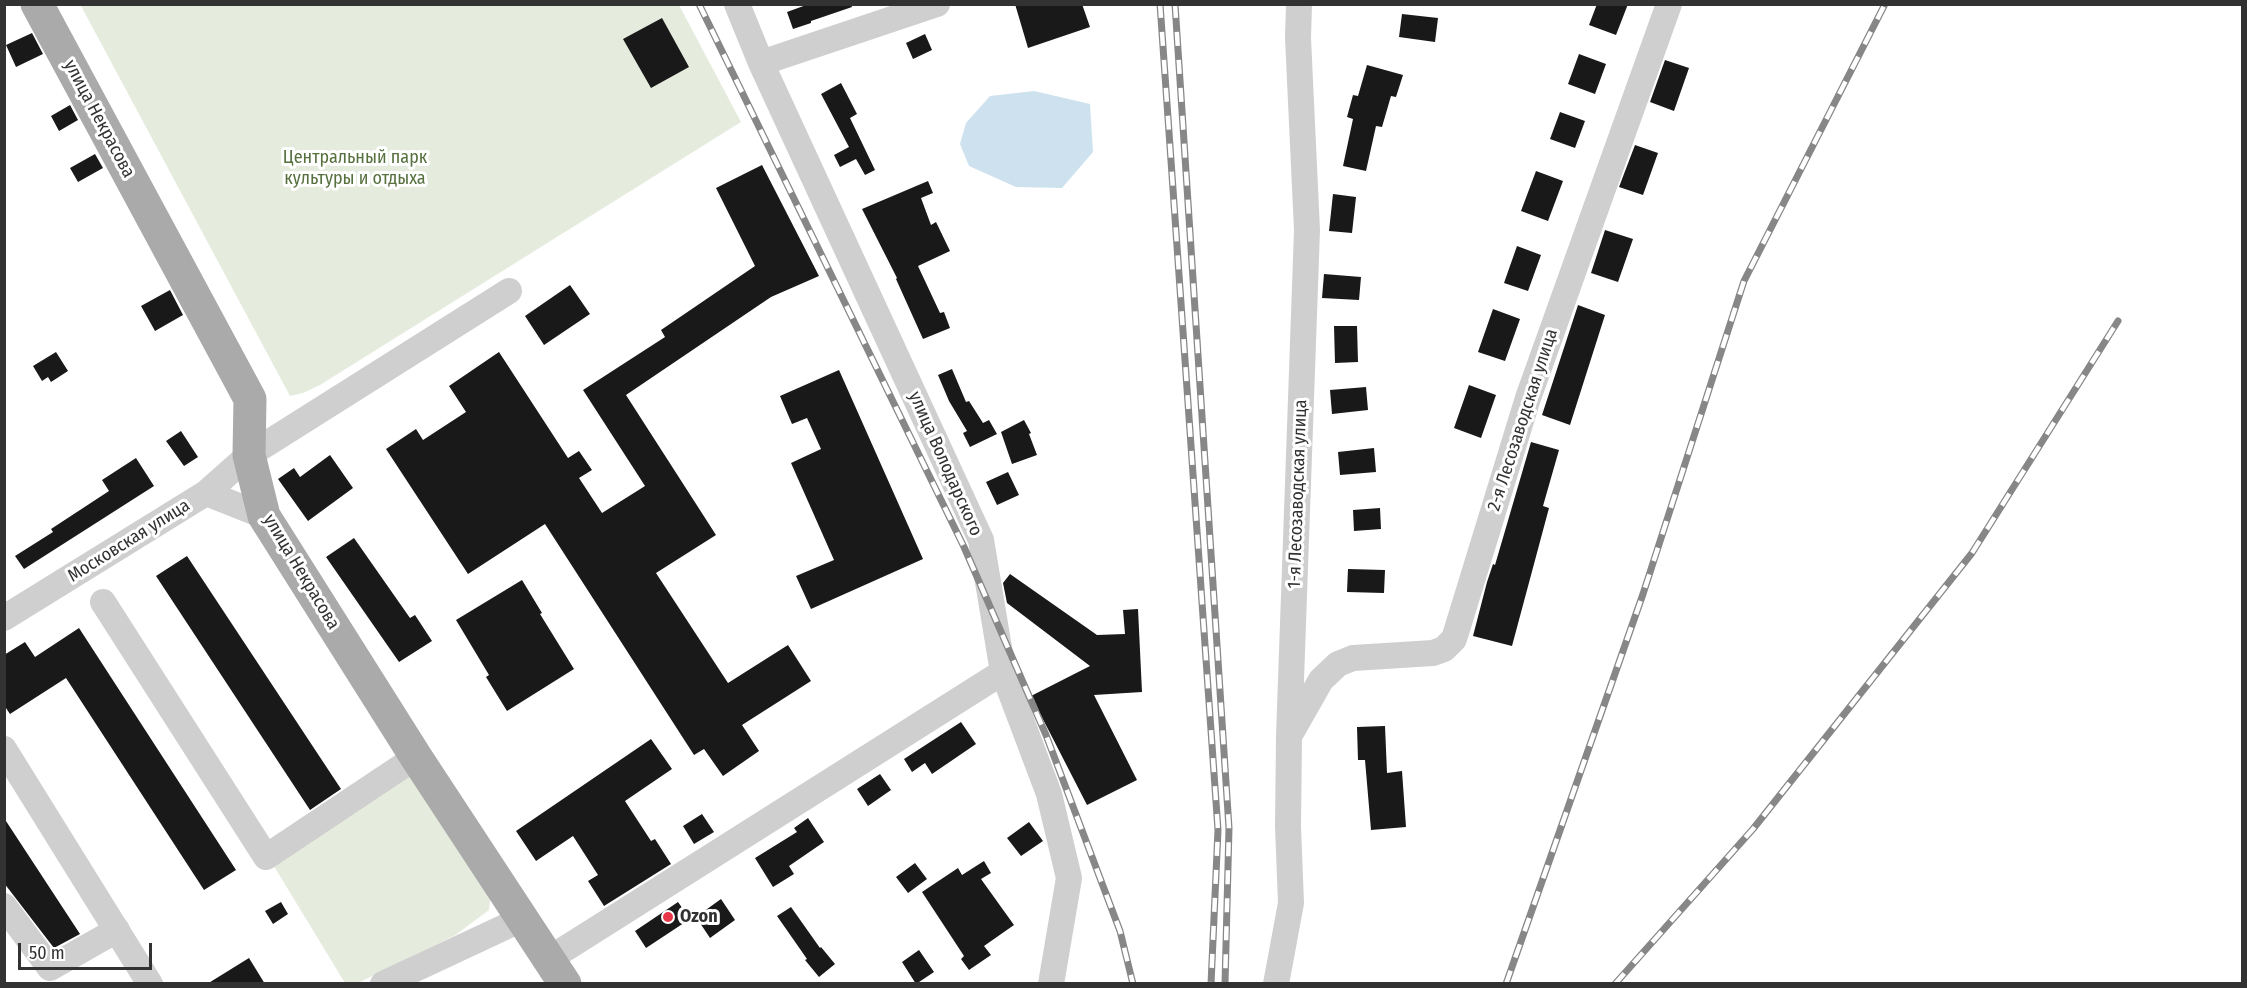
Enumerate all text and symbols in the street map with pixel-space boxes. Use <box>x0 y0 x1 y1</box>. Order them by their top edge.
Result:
street label: улица Некрасова <box>59 56 139 182</box>
park label: Центральный парк культуры и отдыха <box>283 147 427 190</box>
street label: 2-я Лесозаводская улица <box>1483 326 1563 514</box>
street label: улица Володарского <box>903 388 987 540</box>
street label: 1-я Лесозаводская улица <box>1284 399 1312 589</box>
street label: Московская улица <box>64 495 194 587</box>
street label: улица Некрасова <box>258 511 344 633</box>
place label: Ozon <box>680 906 718 928</box>
marker: Ozon <box>661 910 675 924</box>
scale bar <box>21 931 154 969</box>
text: 50 m <box>29 942 65 964</box>

